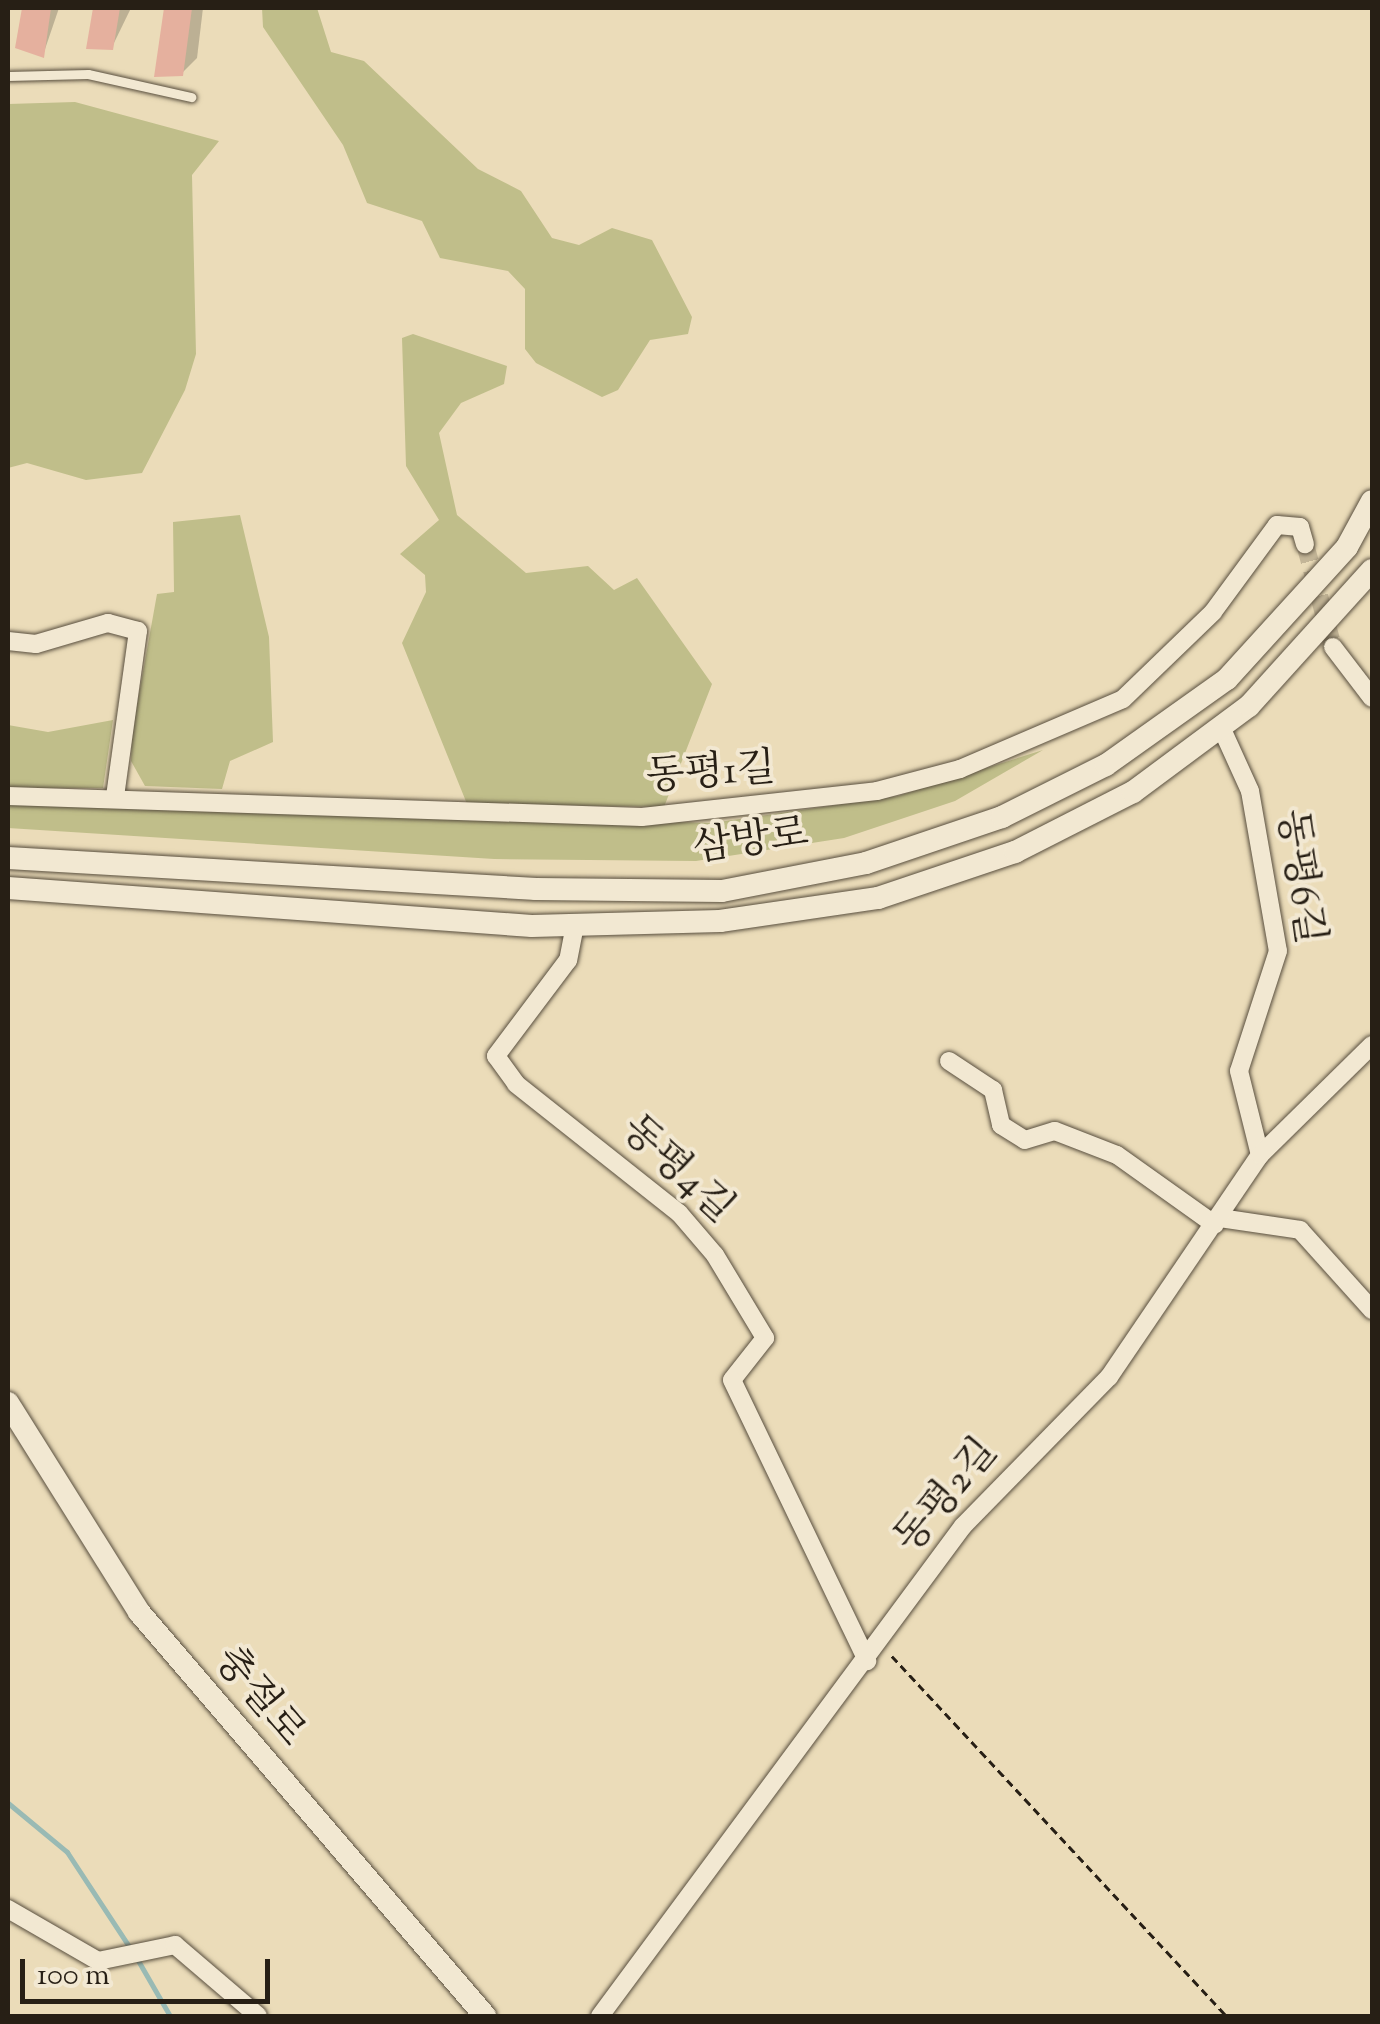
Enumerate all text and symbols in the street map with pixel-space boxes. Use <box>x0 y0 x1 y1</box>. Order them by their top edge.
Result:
street label: 동평1길 <box>645 747 777 803</box>
street label: 동평6길 <box>1265 806 1331 948</box>
street label: 삼방로 <box>690 811 812 875</box>
street label: 동평4길 <box>610 1107 742 1235</box>
street label: 동평2길 <box>886 1430 1010 1564</box>
street label: 충절로 <box>202 1638 314 1758</box>
scale bar <box>25 1939 275 2001</box>
text: 100 m <box>37 1955 110 1998</box>

